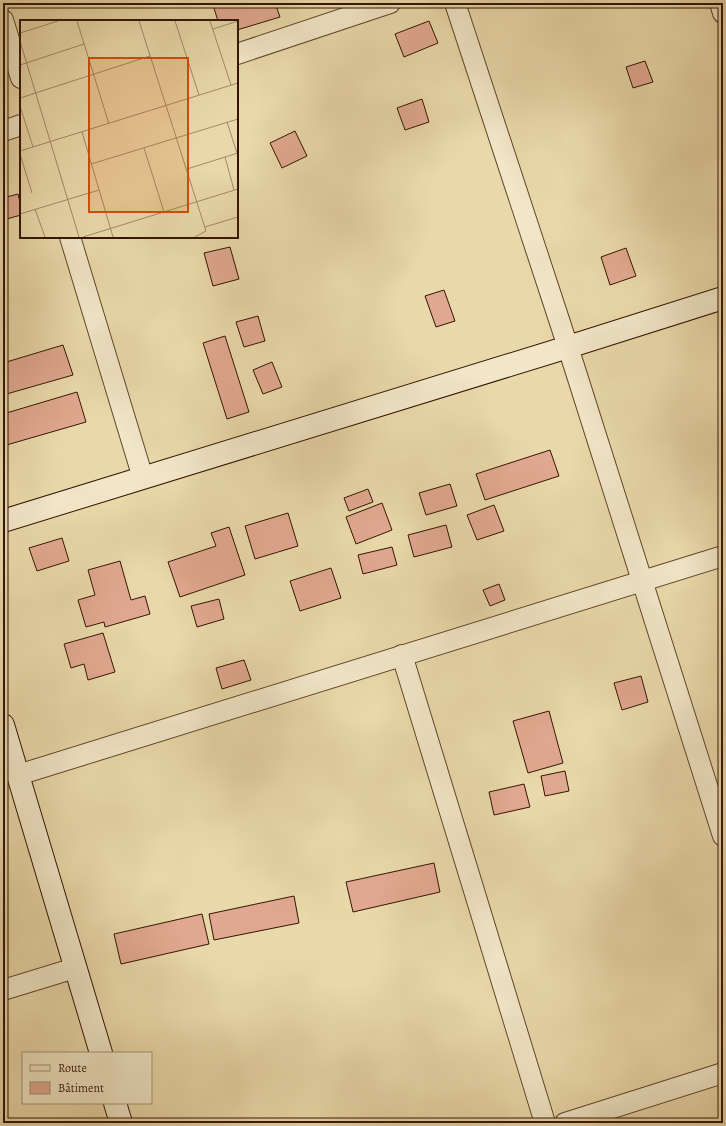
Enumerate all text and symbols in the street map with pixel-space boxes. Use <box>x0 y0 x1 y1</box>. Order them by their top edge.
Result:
inset map <box>20 20 238 238</box>
legend <box>22 1052 152 1104</box>
text: Route <box>58 1060 87 1076</box>
text: Bâtiment <box>58 1080 104 1096</box>

